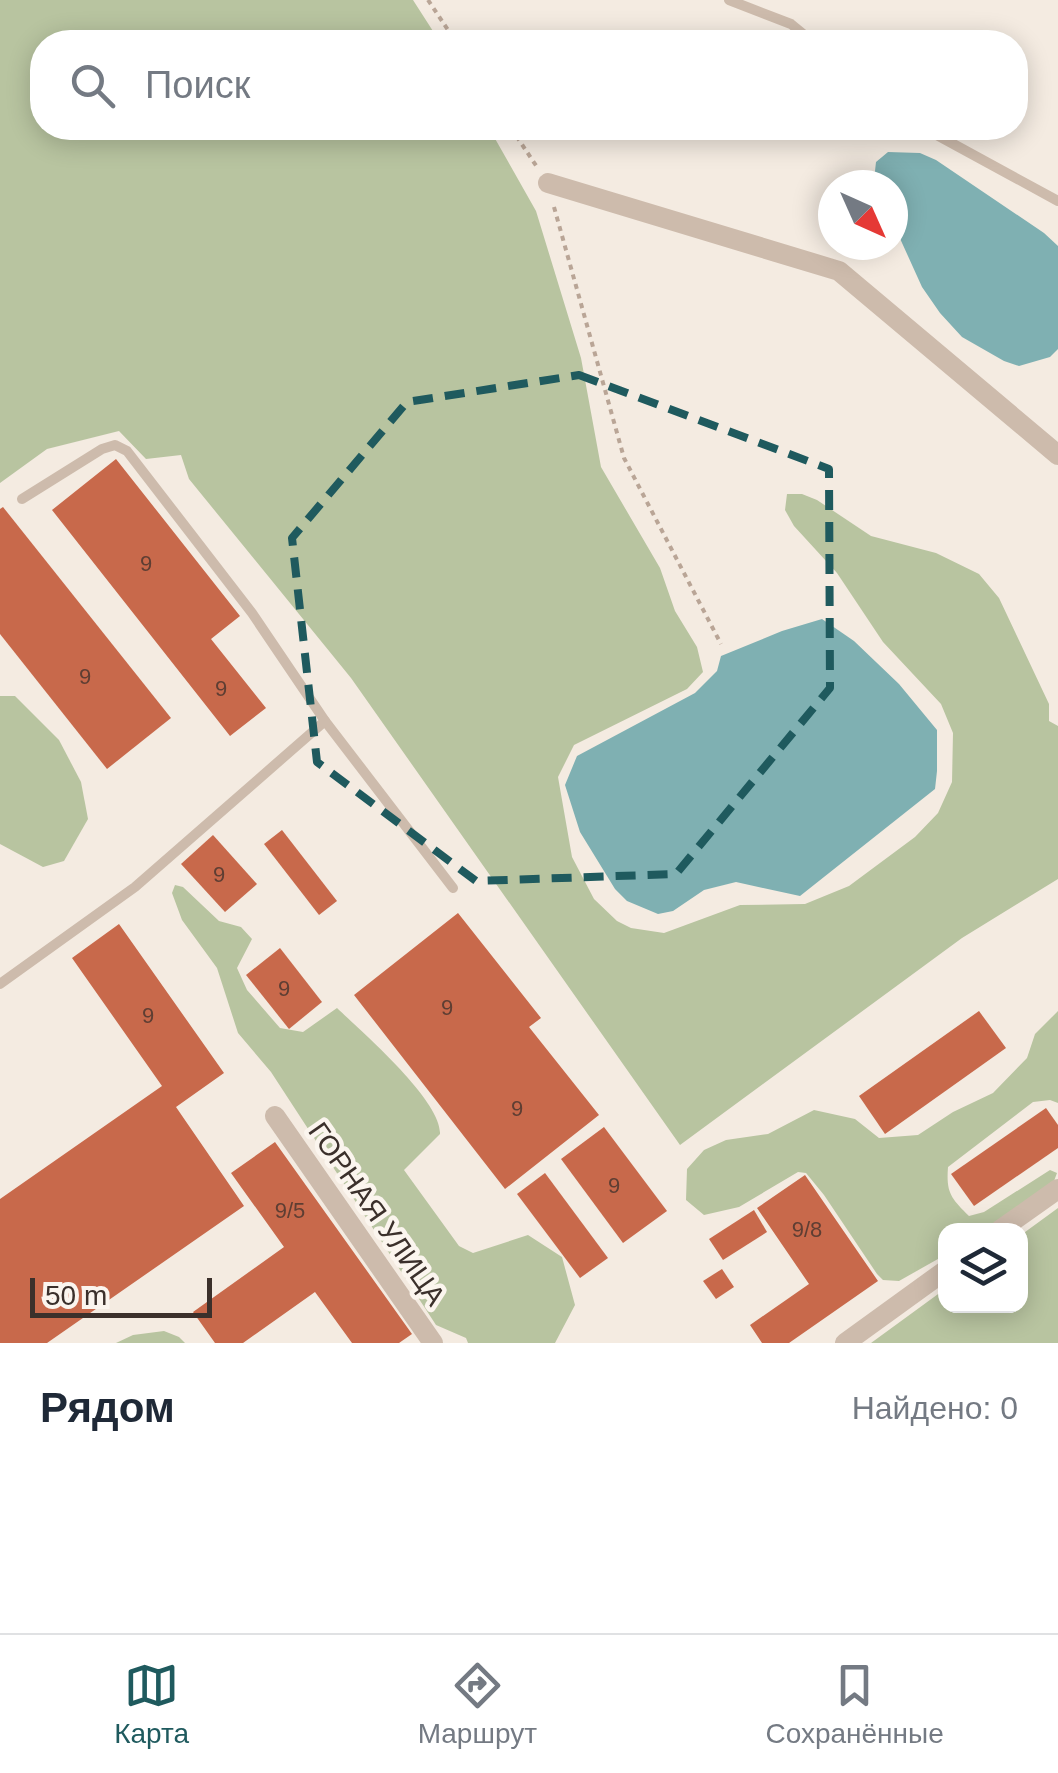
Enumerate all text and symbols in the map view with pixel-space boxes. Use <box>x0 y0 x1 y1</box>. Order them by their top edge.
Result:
search box <box>30 30 1028 140</box>
icon: search <box>65 58 120 113</box>
text: Поиск <box>145 64 250 106</box>
north arrow <box>818 170 908 260</box>
house number: 9 <box>140 551 152 576</box>
house number: 9 <box>79 664 91 689</box>
house number: 9 <box>215 676 227 701</box>
house number: 9 <box>213 862 225 887</box>
house number: 9 <box>278 976 290 1001</box>
house number: 9 <box>441 995 453 1020</box>
house number: 9 <box>142 1003 154 1028</box>
house number: 9 <box>511 1096 523 1121</box>
street label: ГОРНАЯ УЛИЦА <box>302 1117 452 1311</box>
house number: 9 <box>608 1173 620 1198</box>
house number: 9/5 <box>275 1198 305 1223</box>
house number: 9/8 <box>792 1217 822 1242</box>
map controls <box>938 1223 1028 1313</box>
button: layers <box>938 1223 1028 1313</box>
scale bar <box>30 1273 212 1318</box>
text: 50 m <box>45 1280 107 1311</box>
text: Рядом <box>40 1384 175 1431</box>
text: Найдено: 0 <box>852 1390 1018 1426</box>
tab: Карта <box>114 1658 189 1750</box>
tab: Маршрут <box>418 1658 537 1750</box>
tab: Сохранённые <box>765 1658 944 1750</box>

